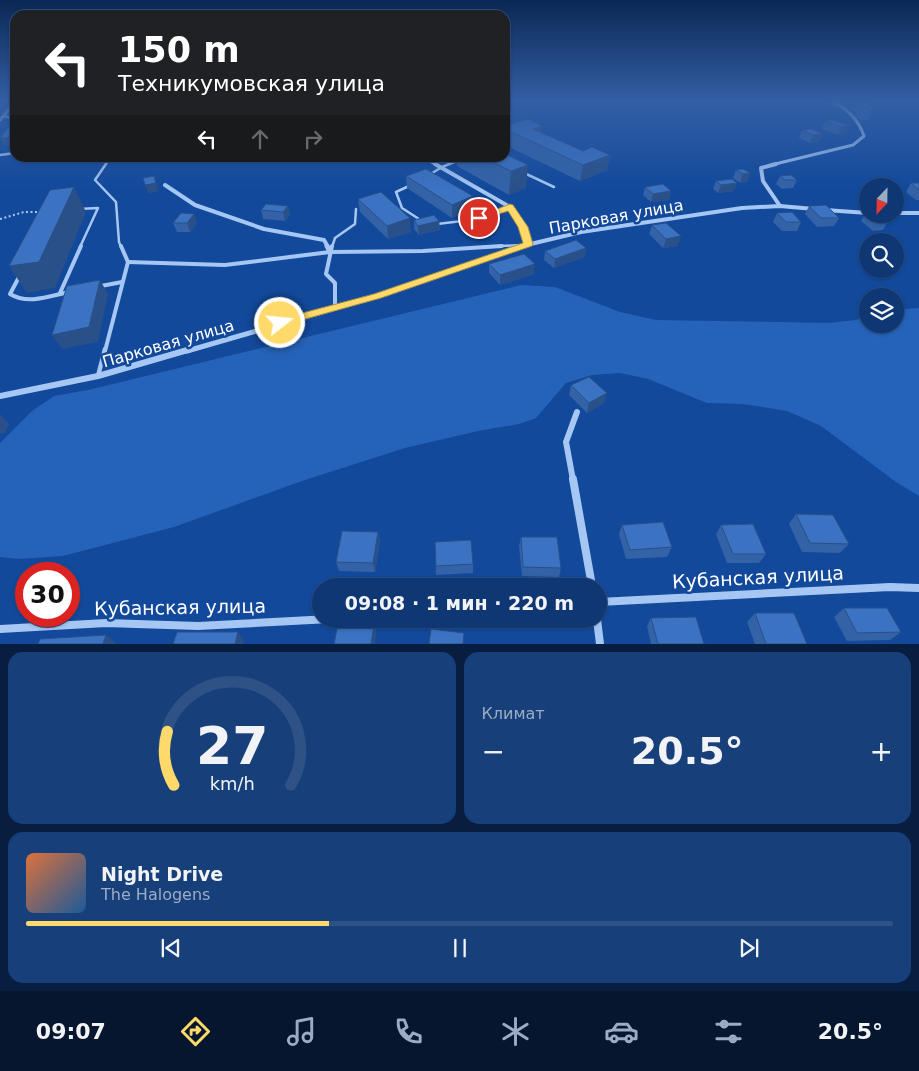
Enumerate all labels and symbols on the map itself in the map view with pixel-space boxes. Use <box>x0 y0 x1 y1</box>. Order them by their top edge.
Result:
north arrow <box>859 178 904 222</box>
street label: Парковая улица <box>547 195 685 238</box>
pin <box>458 197 500 239</box>
position arrow <box>253 296 305 348</box>
street label: Парковая улица <box>100 316 236 371</box>
speed limit sign: 30 <box>15 562 80 627</box>
street label: Кубанская улица <box>672 562 844 592</box>
street label: Кубанская улица <box>94 595 266 619</box>

